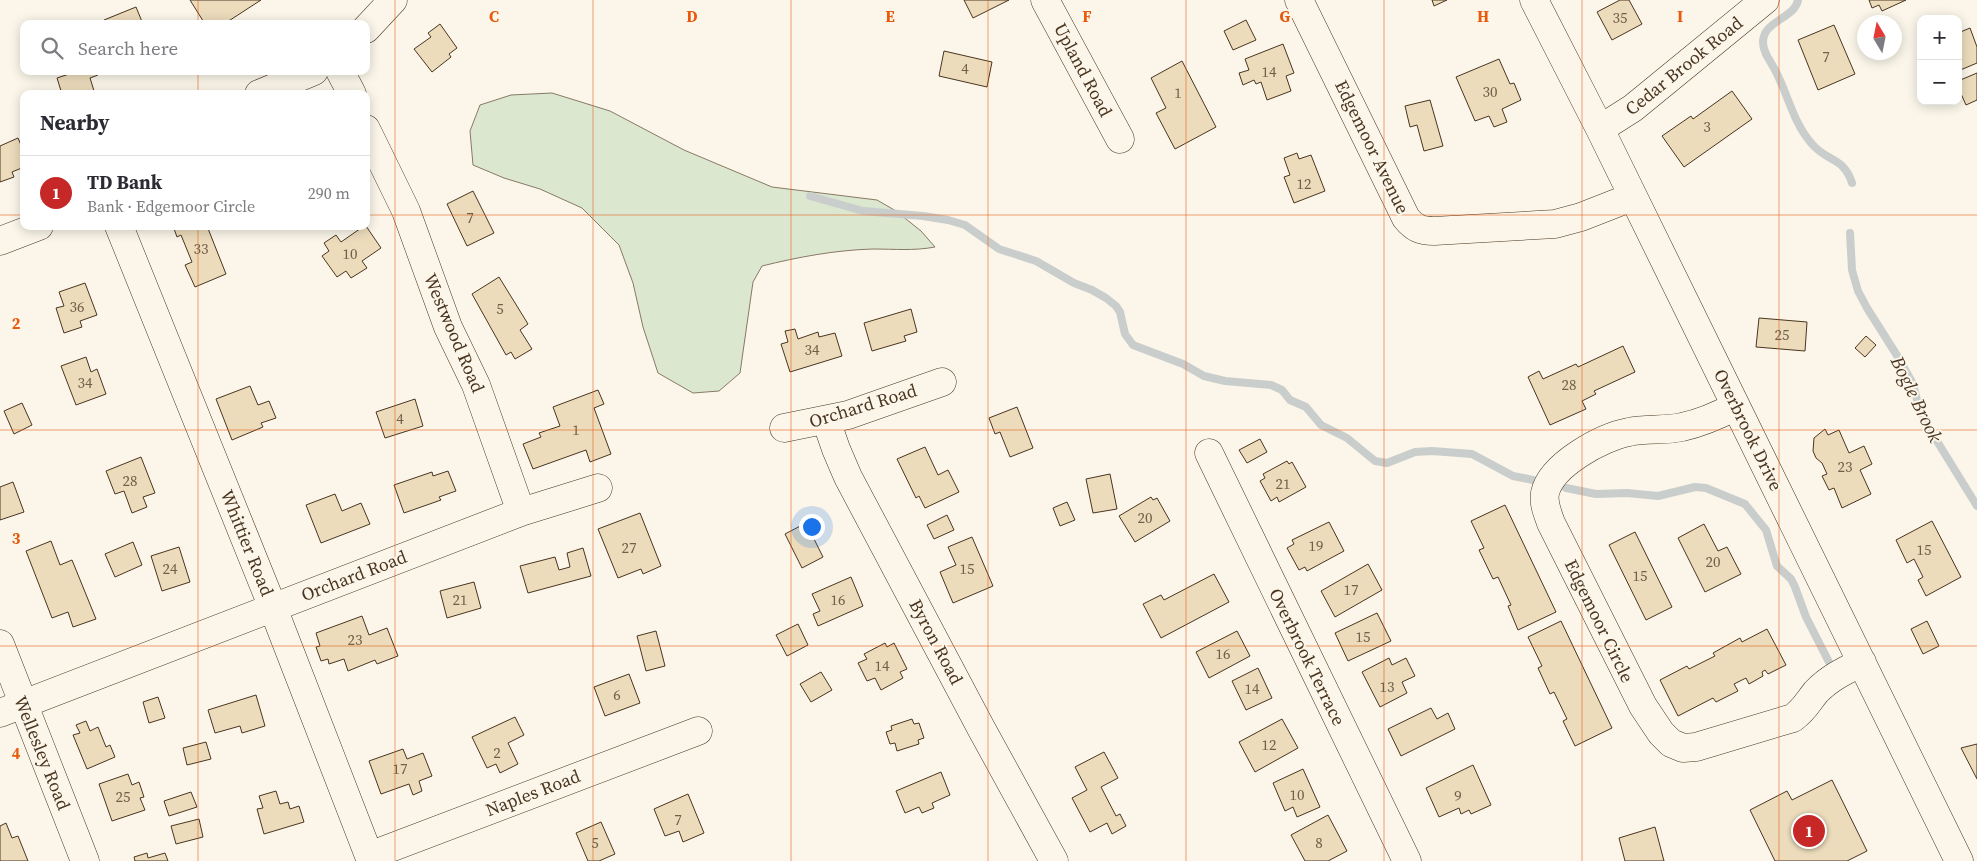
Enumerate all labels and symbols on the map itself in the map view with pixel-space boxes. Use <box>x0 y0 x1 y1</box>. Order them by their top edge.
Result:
text: C <box>489 5 499 27</box>
text: D <box>686 5 698 27</box>
text: E <box>885 5 895 27</box>
text: F <box>1082 5 1092 27</box>
text: G <box>1280 5 1291 27</box>
text: H <box>1477 5 1489 27</box>
text: I <box>1677 5 1683 27</box>
house number: 35 <box>1612 7 1628 28</box>
street label: Cedar Brook Road <box>1620 10 1748 121</box>
north arrow <box>1857 15 1902 60</box>
street label: Upland Road <box>1048 18 1119 121</box>
house number: 7 <box>1822 46 1830 67</box>
house number: 4 <box>961 58 969 79</box>
house number: 14 <box>1261 61 1277 82</box>
street label: Edgemoor Avenue <box>1329 76 1416 218</box>
house number: 30 <box>1482 81 1498 102</box>
house number: 1 <box>1174 82 1182 103</box>
house number: 3 <box>1703 116 1711 137</box>
house number: 12 <box>1296 173 1312 194</box>
house number: 7 <box>466 207 474 228</box>
house number: 33 <box>193 238 209 259</box>
house number: 10 <box>342 243 358 264</box>
street label: Westwood Road <box>418 269 491 396</box>
house number: 36 <box>69 296 85 317</box>
house number: 5 <box>496 298 504 319</box>
text: 2 <box>12 312 21 334</box>
house number: 25 <box>1774 324 1790 345</box>
house number: 34 <box>804 339 820 360</box>
water label: Bogle Brook <box>1884 351 1949 447</box>
street label: Overbrook Drive <box>1708 365 1789 495</box>
house number: 34 <box>77 372 93 393</box>
house number: 28 <box>1561 374 1577 395</box>
street label: Orchard Road <box>806 377 920 434</box>
house number: 4 <box>396 408 404 429</box>
house number: 1 <box>572 419 580 440</box>
house number: 23 <box>1837 456 1853 477</box>
house number: 28 <box>122 470 138 491</box>
house number: 21 <box>1275 473 1291 494</box>
street label: Whittier Road <box>215 486 280 600</box>
house number: 20 <box>1137 507 1153 528</box>
your location <box>799 514 825 540</box>
text: 3 <box>12 527 21 549</box>
house number: 19 <box>1308 535 1324 556</box>
house number: 27 <box>621 537 637 558</box>
house number: 15 <box>1916 539 1932 560</box>
street label: Orchard Road <box>297 544 410 607</box>
house number: 20 <box>1705 551 1721 572</box>
street label: Edgemoor Circle <box>1559 555 1640 687</box>
house number: 24 <box>162 558 178 579</box>
house number: 15 <box>959 558 975 579</box>
house number: 15 <box>1632 565 1648 586</box>
house number: 17 <box>1343 579 1359 600</box>
street label: Overbrook Terrace <box>1263 584 1352 730</box>
house number: 21 <box>452 589 468 610</box>
house number: 16 <box>830 589 846 610</box>
street label: Byron Road <box>903 595 969 689</box>
house number: 15 <box>1355 626 1371 647</box>
house number: 23 <box>347 629 363 650</box>
house number: 16 <box>1215 643 1231 664</box>
house number: 14 <box>874 655 890 676</box>
house number: 13 <box>1379 676 1395 697</box>
house number: 14 <box>1244 678 1260 699</box>
house number: 6 <box>613 684 621 705</box>
street label: Wellesley Road <box>8 692 77 814</box>
house number: 12 <box>1261 734 1277 755</box>
text: 4 <box>12 742 21 764</box>
house number: 2 <box>493 742 501 763</box>
house number: 17 <box>392 758 408 779</box>
street label: Naples Road <box>482 763 584 822</box>
house number: 10 <box>1289 784 1305 805</box>
house number: 9 <box>1454 785 1462 806</box>
house number: 25 <box>115 786 131 807</box>
house number: 7 <box>674 809 682 830</box>
pin: 1 <box>1793 812 1825 850</box>
house number: 5 <box>591 832 599 853</box>
house number: 8 <box>1315 832 1323 853</box>

